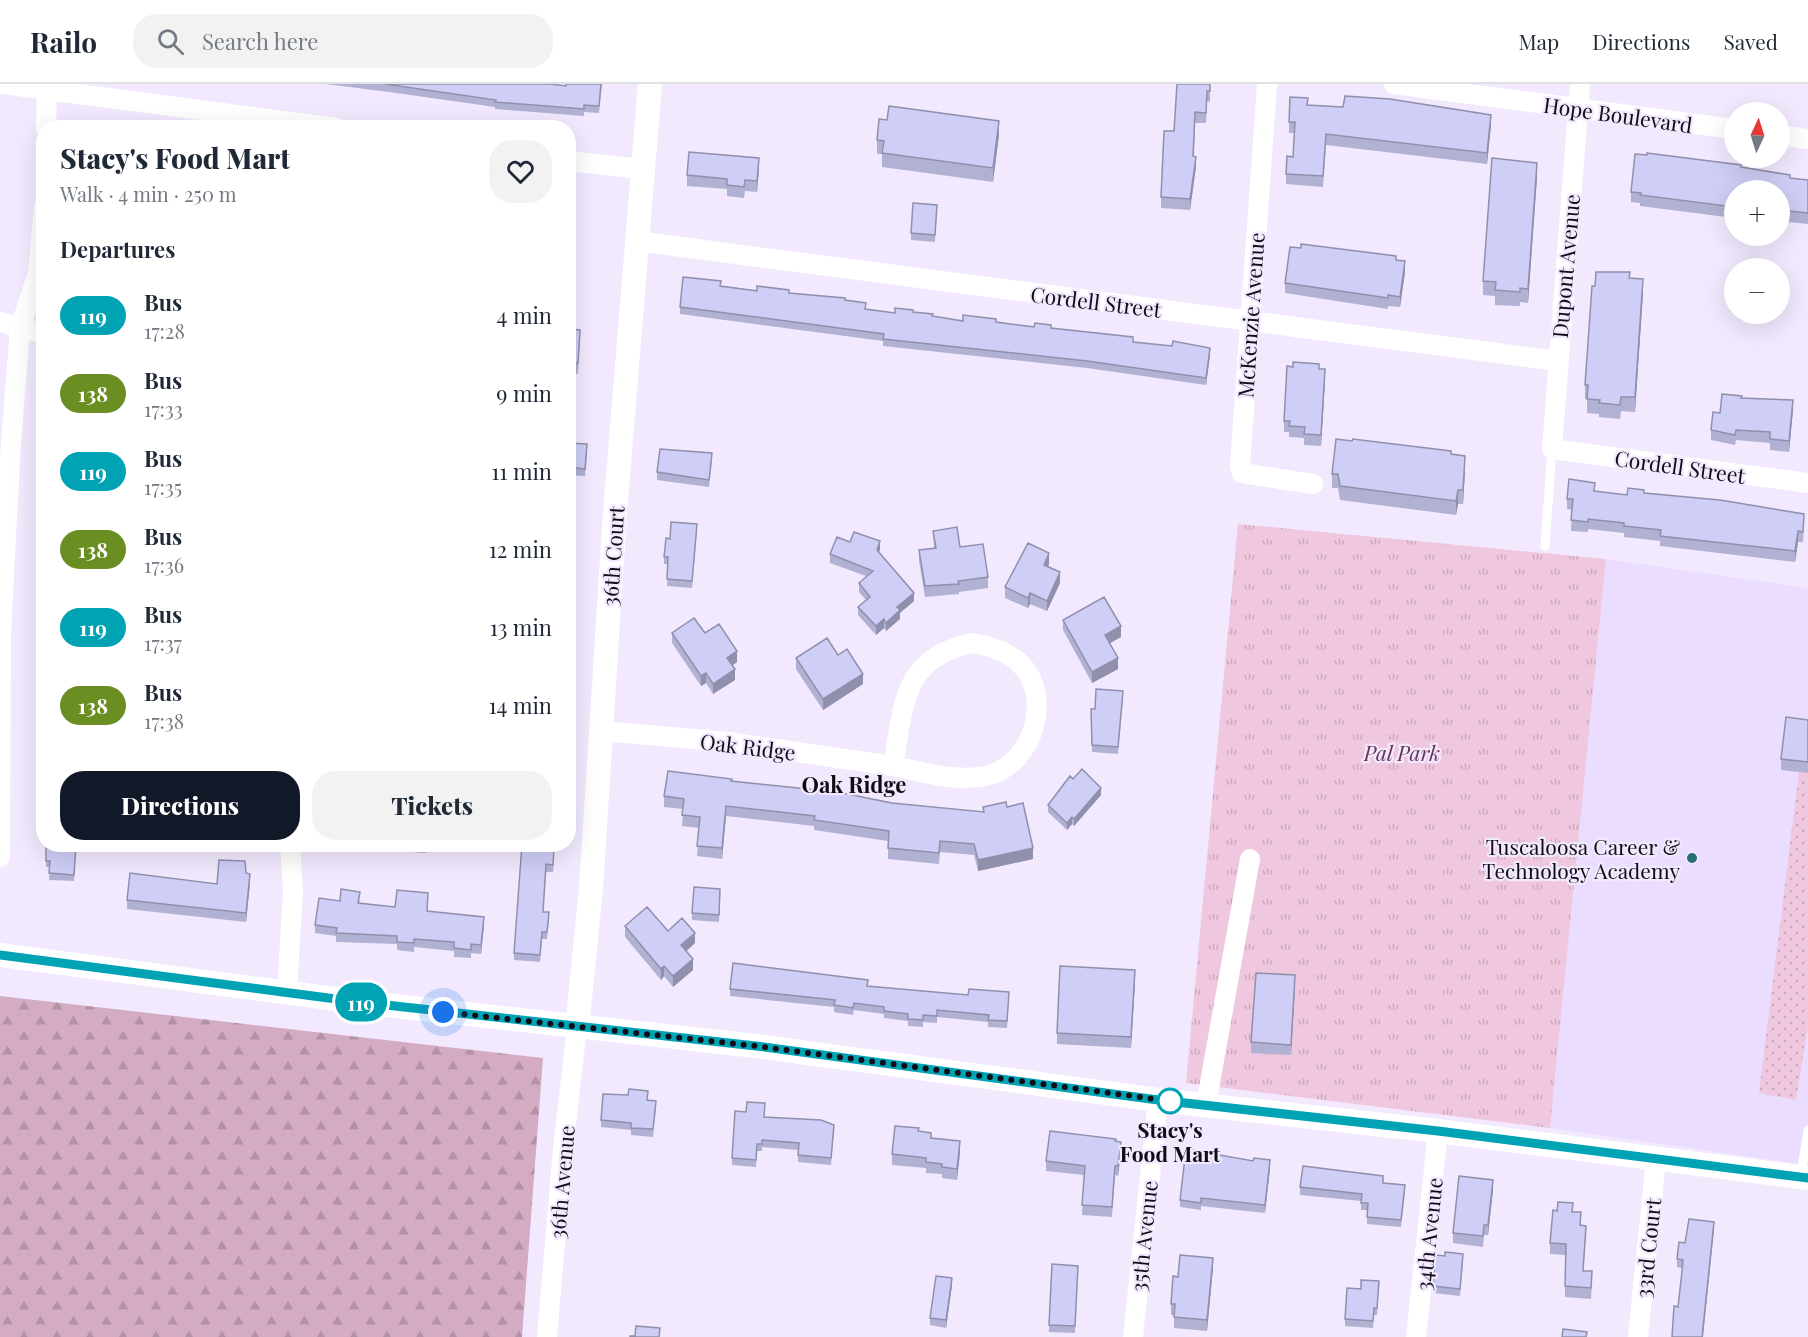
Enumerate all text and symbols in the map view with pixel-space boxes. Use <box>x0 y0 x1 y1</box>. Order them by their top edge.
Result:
search box <box>133 14 553 68</box>
text: Railo <box>30 23 97 60</box>
icon: search <box>154 25 187 58</box>
text: Search here <box>202 26 318 56</box>
text: Map <box>1518 27 1559 55</box>
text: Directions <box>1592 27 1690 55</box>
text: Saved <box>1723 27 1778 55</box>
street label: Hope Boulevard <box>1542 90 1694 138</box>
north arrow <box>1724 102 1790 168</box>
map controls <box>1724 102 1790 324</box>
text: Stacy's Food Mart <box>60 139 290 176</box>
button: heart <box>489 140 552 203</box>
text: Walk · 4 min · 250 m <box>60 180 237 207</box>
button: + <box>1724 180 1790 246</box>
street label: Dupont Avenue <box>1545 193 1585 339</box>
street label: McKenzie Avenue <box>1230 231 1270 399</box>
text: Departures <box>60 234 175 264</box>
button: − <box>1724 258 1790 324</box>
street label: Cordell Street <box>1029 279 1163 323</box>
text: Bus <box>144 287 182 317</box>
text: 4 min <box>497 300 552 330</box>
text: 119 <box>79 301 107 329</box>
text: 17:28 <box>144 317 185 344</box>
text: Bus <box>144 365 182 395</box>
text: 9 min <box>496 378 552 408</box>
text: 138 <box>78 379 108 407</box>
text: 17:33 <box>144 395 183 422</box>
text: Bus <box>144 443 182 473</box>
street label: Cordell Street <box>1613 443 1748 489</box>
text: 11 min <box>491 456 552 486</box>
text: 119 <box>79 457 107 485</box>
text: 17:35 <box>144 473 182 500</box>
street label: 36th Court <box>595 504 630 607</box>
text: Bus <box>144 521 182 551</box>
text: 12 min <box>489 534 552 564</box>
text: 138 <box>78 535 108 563</box>
text: 17:36 <box>144 551 184 578</box>
text: Bus <box>144 599 182 629</box>
text: 13 min <box>490 612 552 642</box>
text: 119 <box>79 613 107 641</box>
text: 17:37 <box>144 629 182 656</box>
text: Bus <box>144 677 182 707</box>
text: 14 min <box>488 690 552 720</box>
text: 138 <box>78 691 108 719</box>
text: 17:38 <box>144 707 184 734</box>
street label: Oak Ridge <box>699 726 797 766</box>
park label: Pal Park <box>1363 738 1440 766</box>
district label: Oak Ridge <box>802 769 906 799</box>
button: Directions <box>60 771 300 840</box>
button: Tickets <box>312 771 552 840</box>
place label: Tuscaloosa Career & Technology Academy <box>1482 832 1680 884</box>
marker: Tuscaloosa Career & Technology Academy <box>1685 851 1699 865</box>
line badge: 119 <box>326 982 395 1022</box>
text: 119 <box>347 988 375 1016</box>
your location <box>428 997 458 1027</box>
marker: Stacy's Food Mart <box>1157 1088 1183 1114</box>
place label: Stacy's Food Mart <box>1120 1115 1221 1167</box>
street label: 36th Avenue <box>542 1124 580 1240</box>
street label: 34th Avenue <box>1408 1176 1448 1292</box>
street label: 35th Avenue <box>1123 1179 1163 1293</box>
street label: 33rd Court <box>1628 1196 1666 1299</box>

